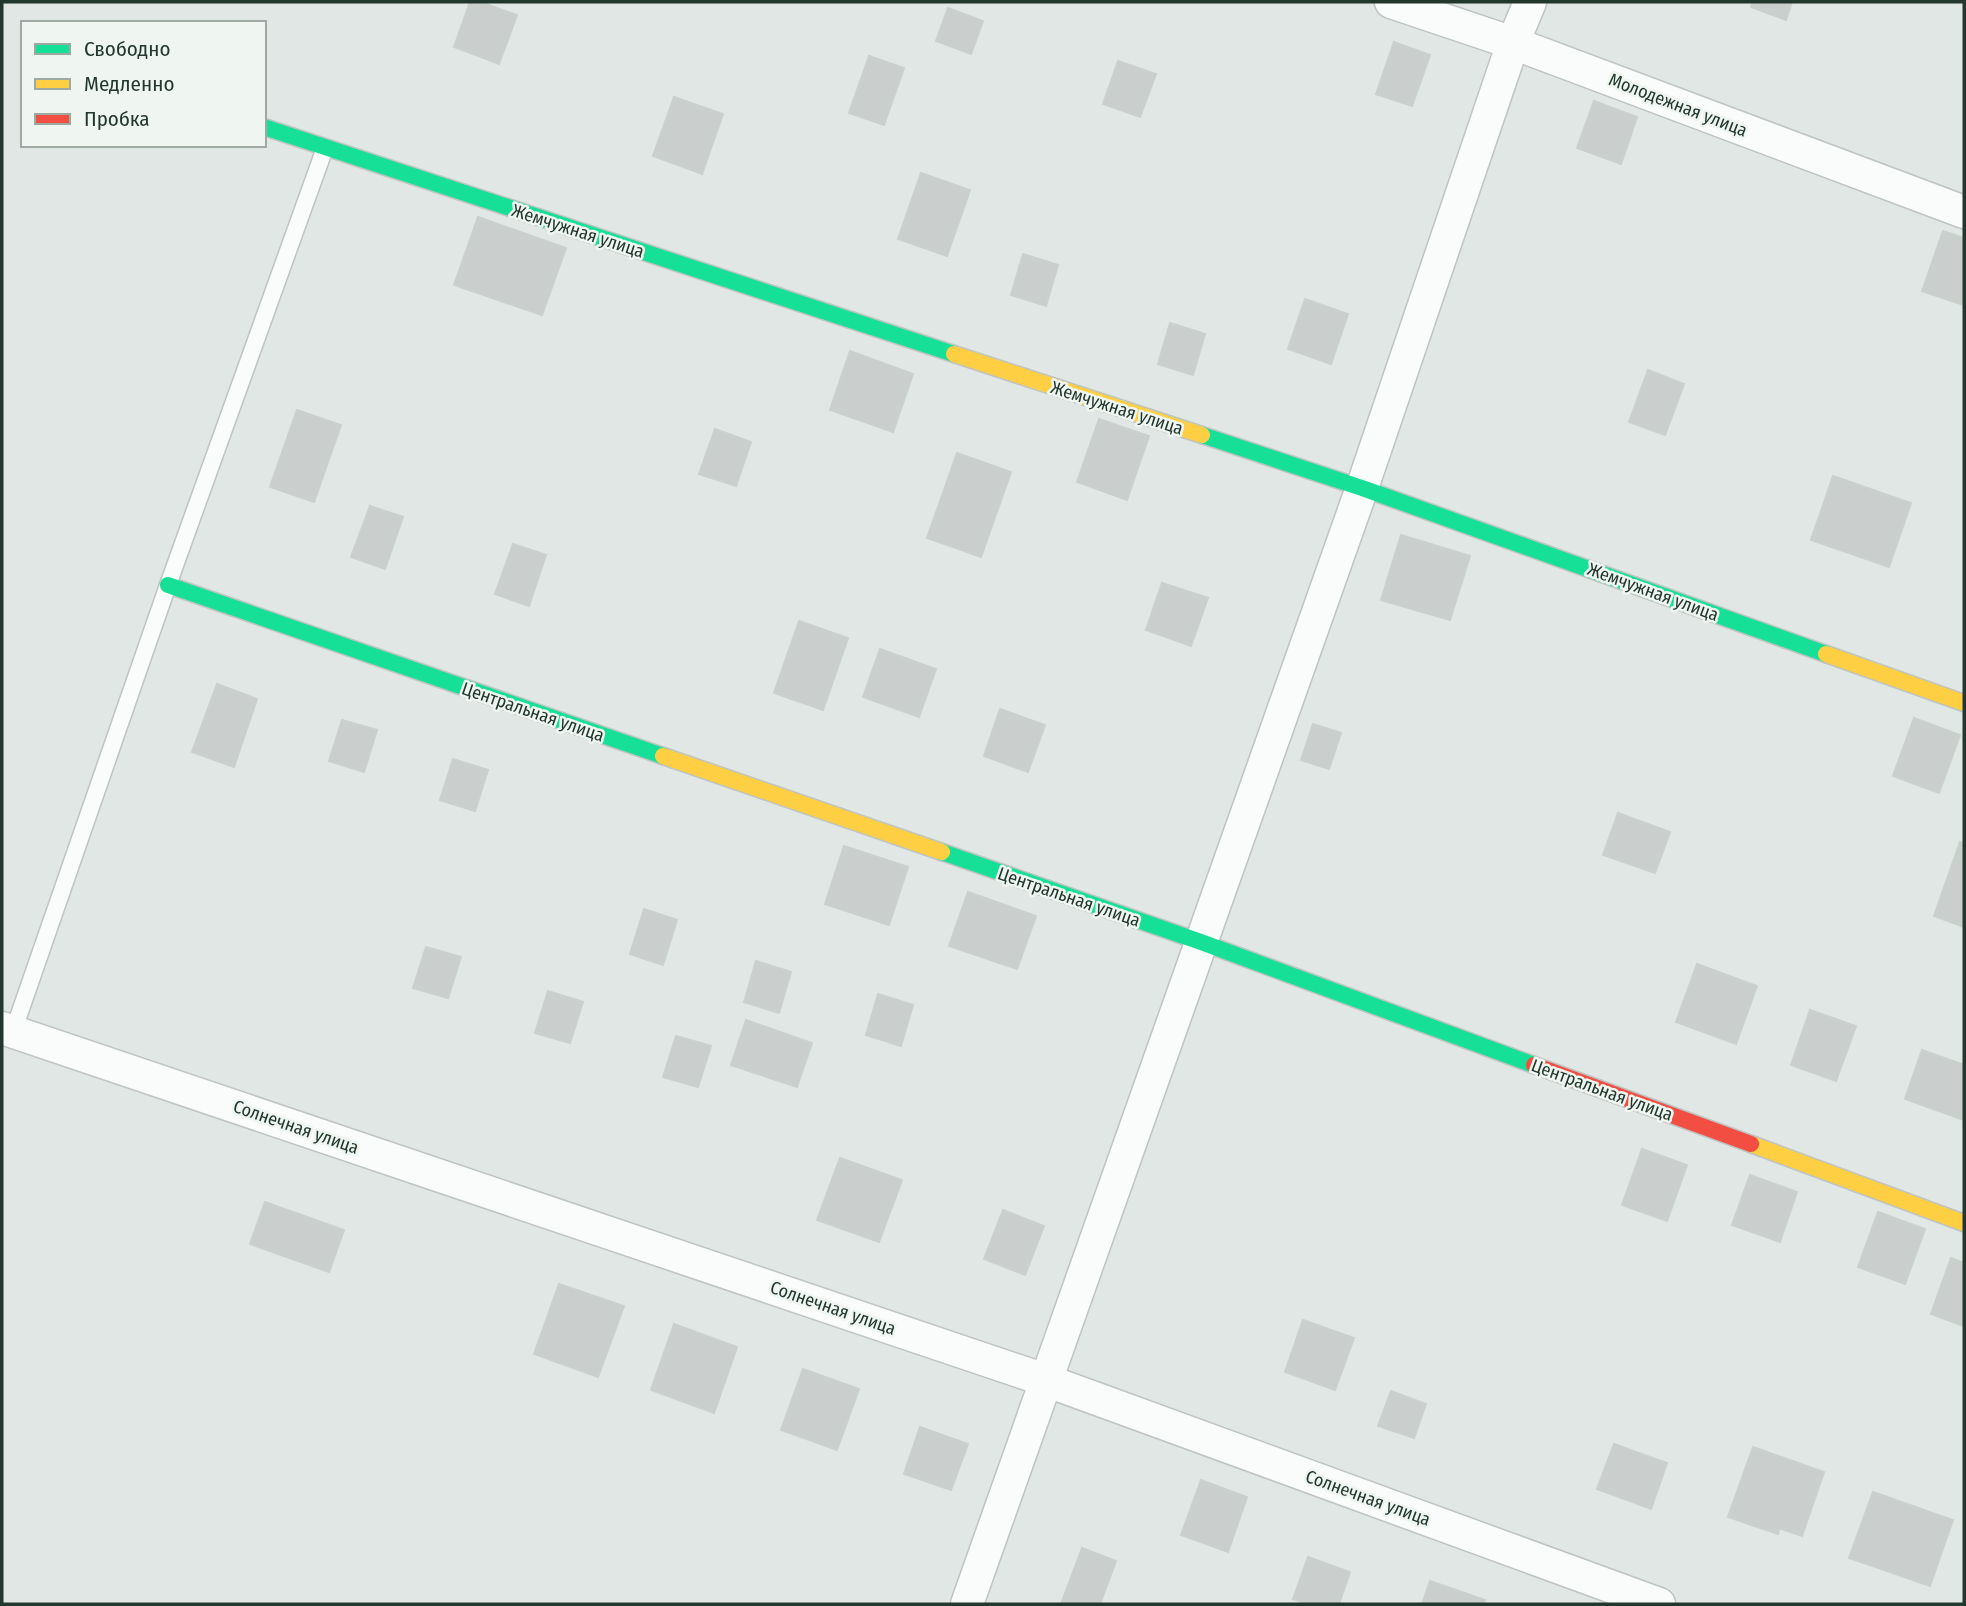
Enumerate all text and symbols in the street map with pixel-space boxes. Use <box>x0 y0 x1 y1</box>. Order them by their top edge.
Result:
legend <box>21 21 266 147</box>
text: Свободно <box>84 36 170 62</box>
street label: Молодежная улица <box>1606 68 1751 142</box>
text: Медленно <box>84 71 174 97</box>
text: Пробка <box>84 106 150 132</box>
street label: Жемчужная улица <box>509 199 647 263</box>
street label: Жемчужная улица <box>1048 376 1186 440</box>
street label: Жемчужная улица <box>1584 558 1722 626</box>
street label: Центральная улица <box>459 677 607 747</box>
street label: Центральная улица <box>995 862 1143 932</box>
street label: Центральная улица <box>1528 1054 1676 1126</box>
street label: Солнечная улица <box>230 1095 362 1159</box>
street label: Солнечная улица <box>767 1276 899 1340</box>
street label: Солнечная улица <box>1303 1465 1434 1531</box>

